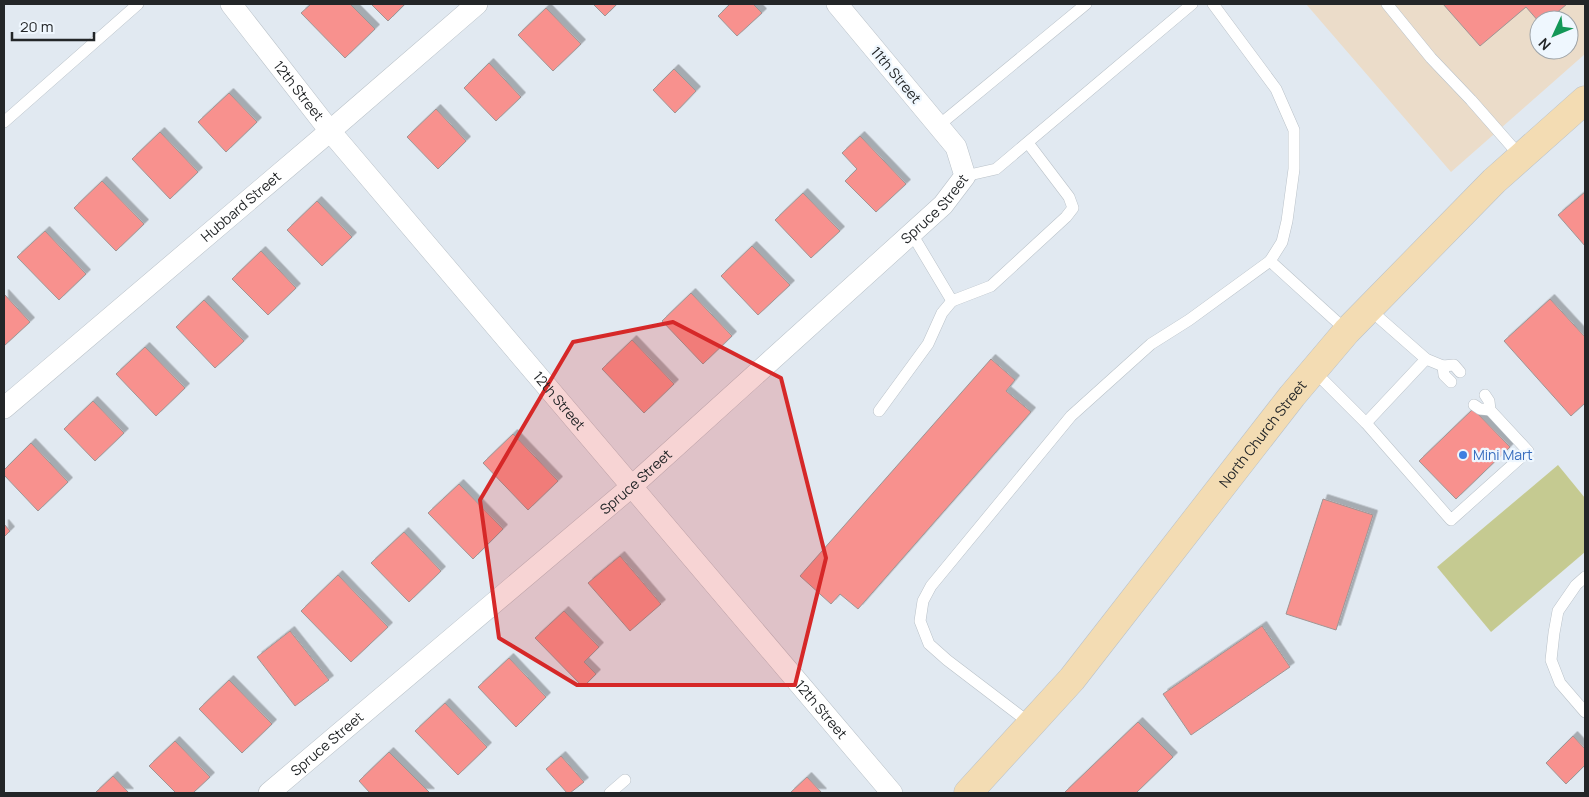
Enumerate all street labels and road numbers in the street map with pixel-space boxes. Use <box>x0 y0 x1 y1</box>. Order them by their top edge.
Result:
street label: 11th Street <box>867 42 926 107</box>
street label: 12th Street <box>270 56 329 125</box>
street label: Hubbard Street <box>197 167 285 246</box>
street label: Spruce Street <box>897 170 972 248</box>
street label: 12th Street <box>529 367 590 434</box>
street label: North Church Street <box>1214 376 1311 491</box>
street label: Spruce Street <box>596 444 676 518</box>
street label: 12th Street <box>791 676 852 743</box>
street label: Spruce Street <box>286 707 368 780</box>

